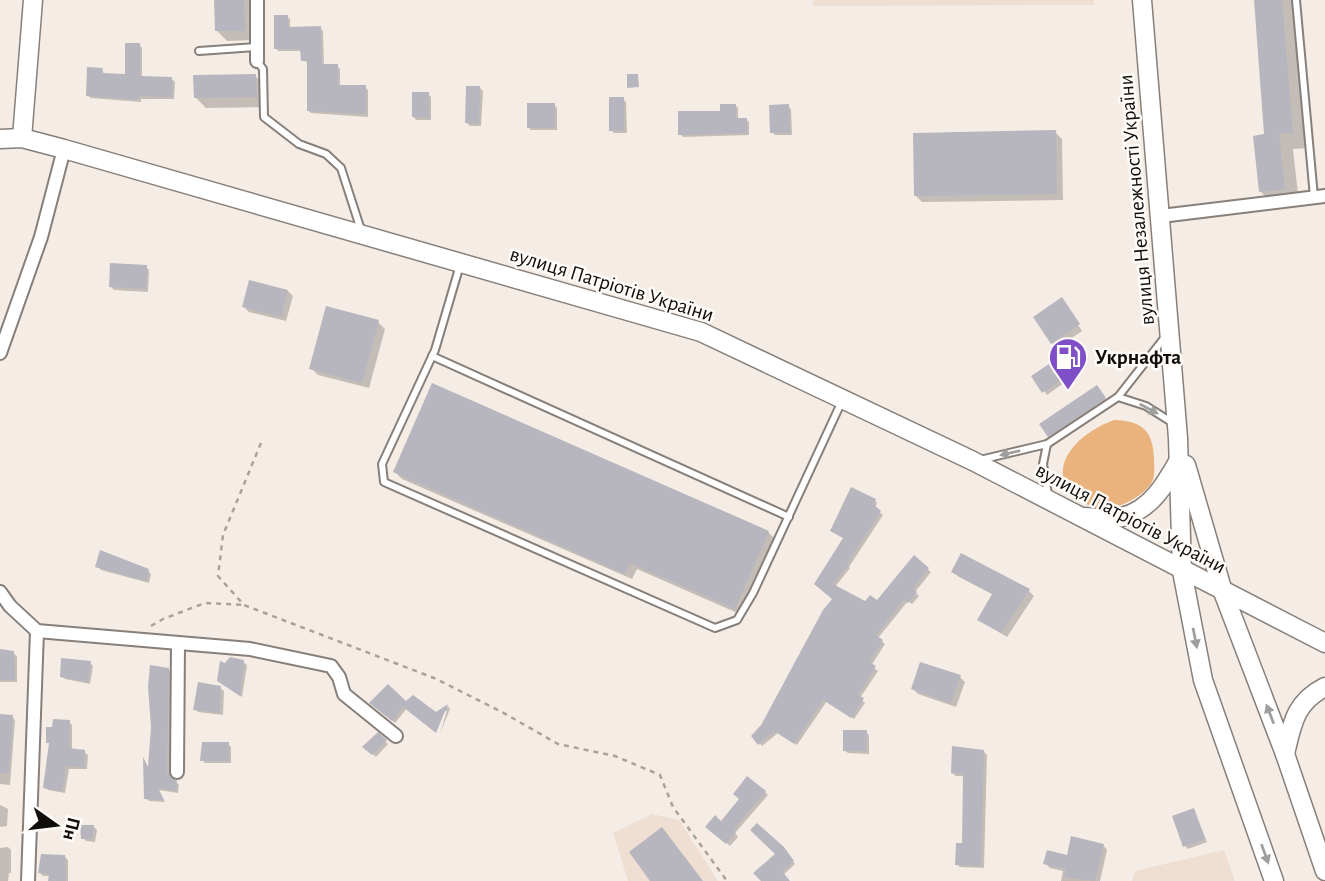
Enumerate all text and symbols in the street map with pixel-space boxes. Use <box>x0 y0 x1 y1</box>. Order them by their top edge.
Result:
street label: вулиця Незалежності України <box>1115 74 1158 326</box>
street label: вулиця Патріотів України <box>507 243 716 326</box>
fuel station icon: Укрнафта <box>1047 336 1089 391</box>
place label: Укрнафта <box>1095 347 1181 368</box>
one-way arrow <box>1139 404 1159 415</box>
one-way arrow <box>999 447 1021 458</box>
street label: вулиця Патріотів України <box>1032 459 1229 578</box>
one-way arrow <box>1190 628 1201 650</box>
one-way arrow <box>1264 704 1275 725</box>
north arrow <box>21 790 91 860</box>
text: Пн <box>59 815 83 842</box>
one-way arrow <box>1260 844 1271 865</box>

